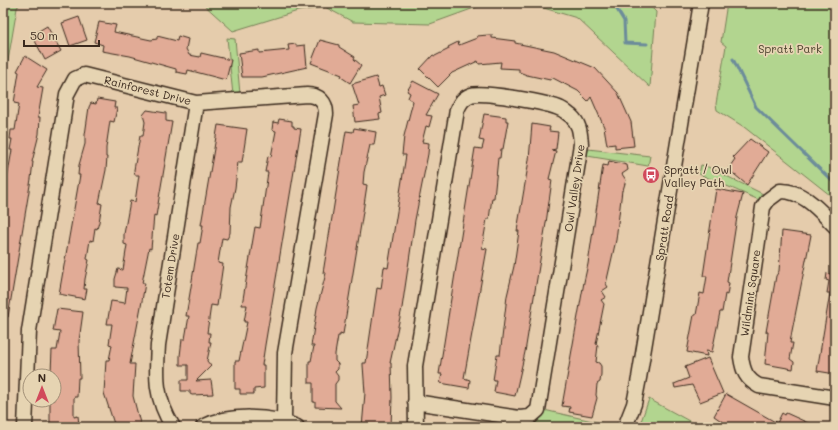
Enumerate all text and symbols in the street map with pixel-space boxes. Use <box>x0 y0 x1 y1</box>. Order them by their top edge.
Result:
scale bar <box>24 22 99 48</box>
text: 50 m <box>30 27 58 43</box>
park label: Spratt Park <box>758 41 822 56</box>
street label: Rainforest Drive <box>103 72 193 108</box>
street label: Owl Valley Drive <box>560 143 588 233</box>
place label: Spratt / Owl Valley Path <box>664 162 732 190</box>
bus stop icon: Spratt / Owl Valley Path <box>641 165 661 185</box>
street label: Spratt Road <box>651 194 677 262</box>
street label: Totem Drive <box>157 232 183 300</box>
street label: Wildmint Square <box>736 248 764 338</box>
north arrow <box>22 368 62 408</box>
text: N <box>38 370 46 385</box>

